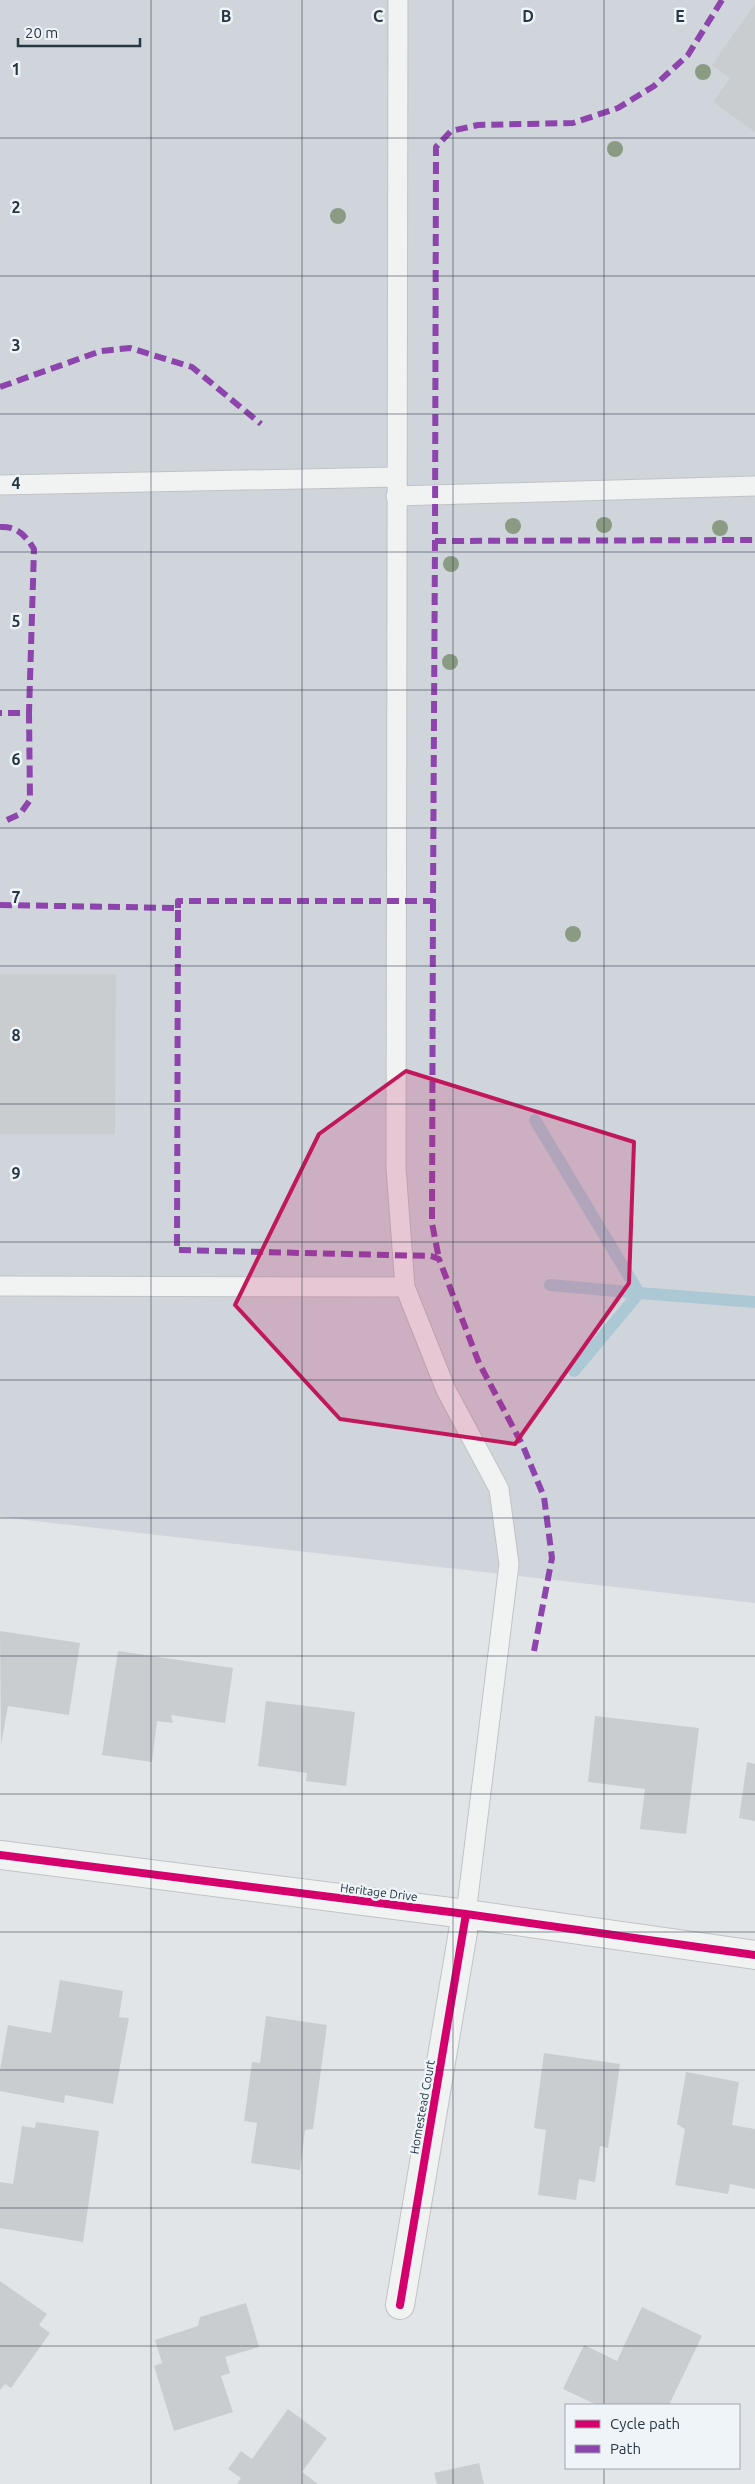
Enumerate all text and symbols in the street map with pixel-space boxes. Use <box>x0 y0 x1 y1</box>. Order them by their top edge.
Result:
text: B <box>221 7 231 25</box>
text: C <box>373 7 383 25</box>
text: D <box>522 7 534 25</box>
text: E <box>675 7 685 25</box>
scale bar <box>18 15 140 47</box>
text: 20 m <box>25 24 58 41</box>
text: 1 <box>11 60 21 78</box>
text: 2 <box>11 198 21 216</box>
text: 3 <box>11 336 21 354</box>
text: 4 <box>11 474 21 492</box>
text: 5 <box>11 612 21 630</box>
text: 6 <box>11 750 21 768</box>
text: 7 <box>11 888 21 906</box>
text: 8 <box>11 1026 21 1044</box>
text: 9 <box>11 1164 21 1182</box>
street label: Heritage Drive <box>340 1881 418 1903</box>
street label: Homestead Court <box>407 2059 437 2155</box>
legend <box>565 2404 740 2469</box>
text: Cycle path <box>610 2415 680 2432</box>
text: Path <box>610 2440 641 2457</box>

